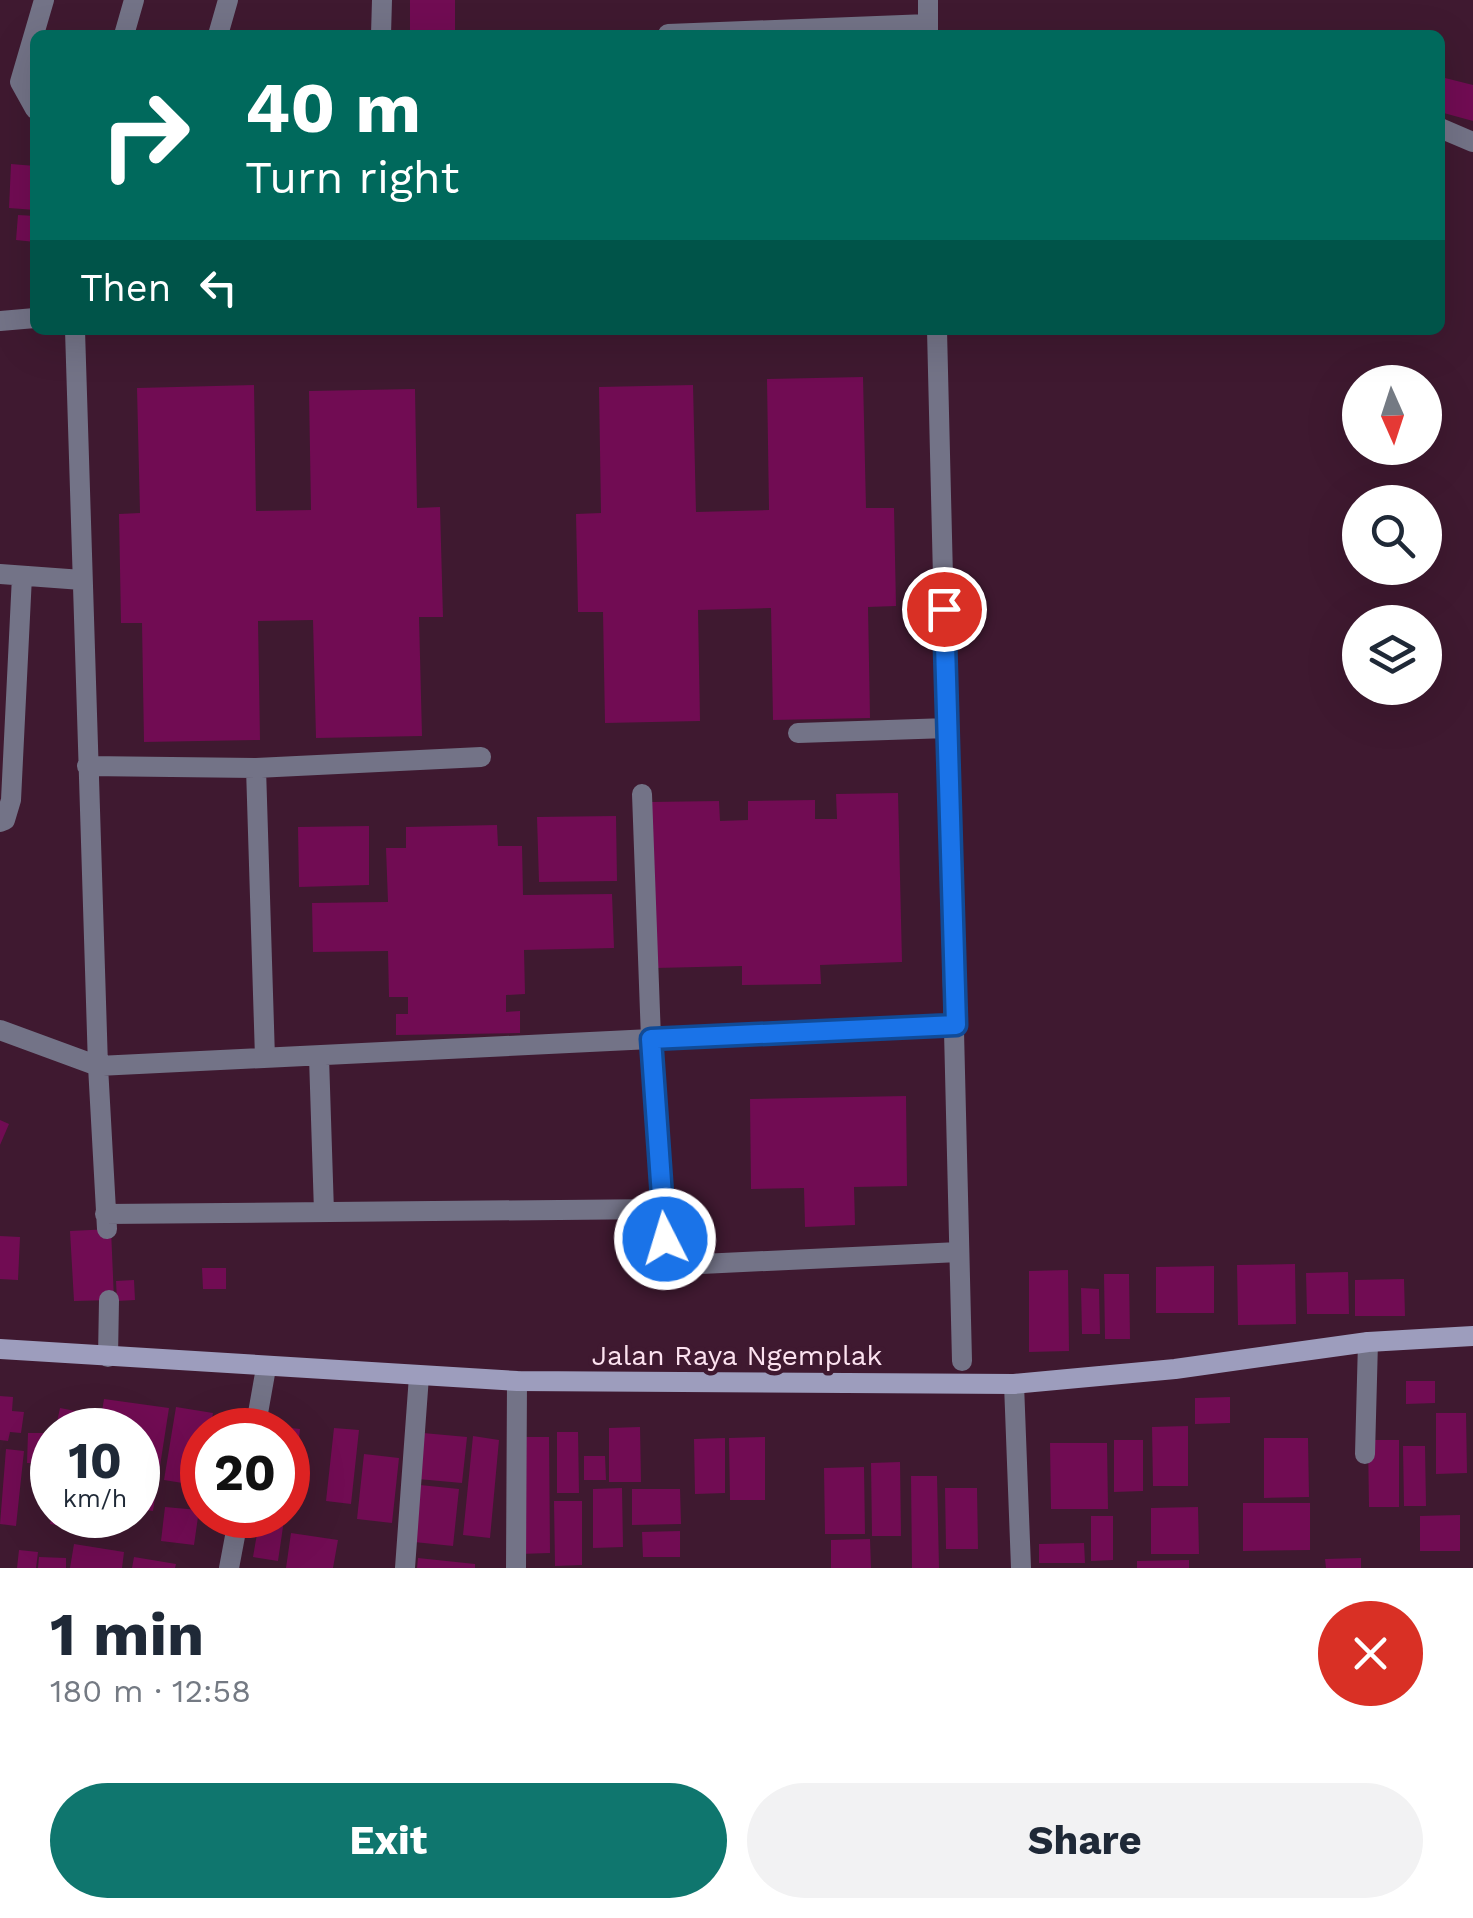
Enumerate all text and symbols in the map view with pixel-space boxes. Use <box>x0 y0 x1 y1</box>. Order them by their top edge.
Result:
text: 40 m <box>245 67 421 149</box>
icon: right <box>80 70 210 200</box>
text: Turn right <box>245 151 459 204</box>
icon: left <box>191 260 246 315</box>
text: Then <box>80 266 171 310</box>
north arrow <box>1342 365 1442 465</box>
map controls <box>1342 365 1442 705</box>
button: search <box>1342 485 1442 585</box>
pin <box>902 567 987 652</box>
icon: arrive <box>917 582 972 637</box>
button: layers <box>1342 605 1442 705</box>
position arrow <box>613 1187 717 1291</box>
street label: Jalan Raya Ngemplak <box>592 1339 883 1372</box>
speed limit sign: 20 <box>180 1408 310 1538</box>
text: 10 <box>68 1431 122 1490</box>
text: km/h <box>63 1484 127 1513</box>
text: 1 min <box>50 1599 204 1670</box>
button: close <box>1318 1601 1423 1706</box>
text: 180 m · 12:58 <box>50 1672 251 1710</box>
button: Exit <box>50 1783 727 1898</box>
button: Share <box>747 1783 1423 1898</box>

